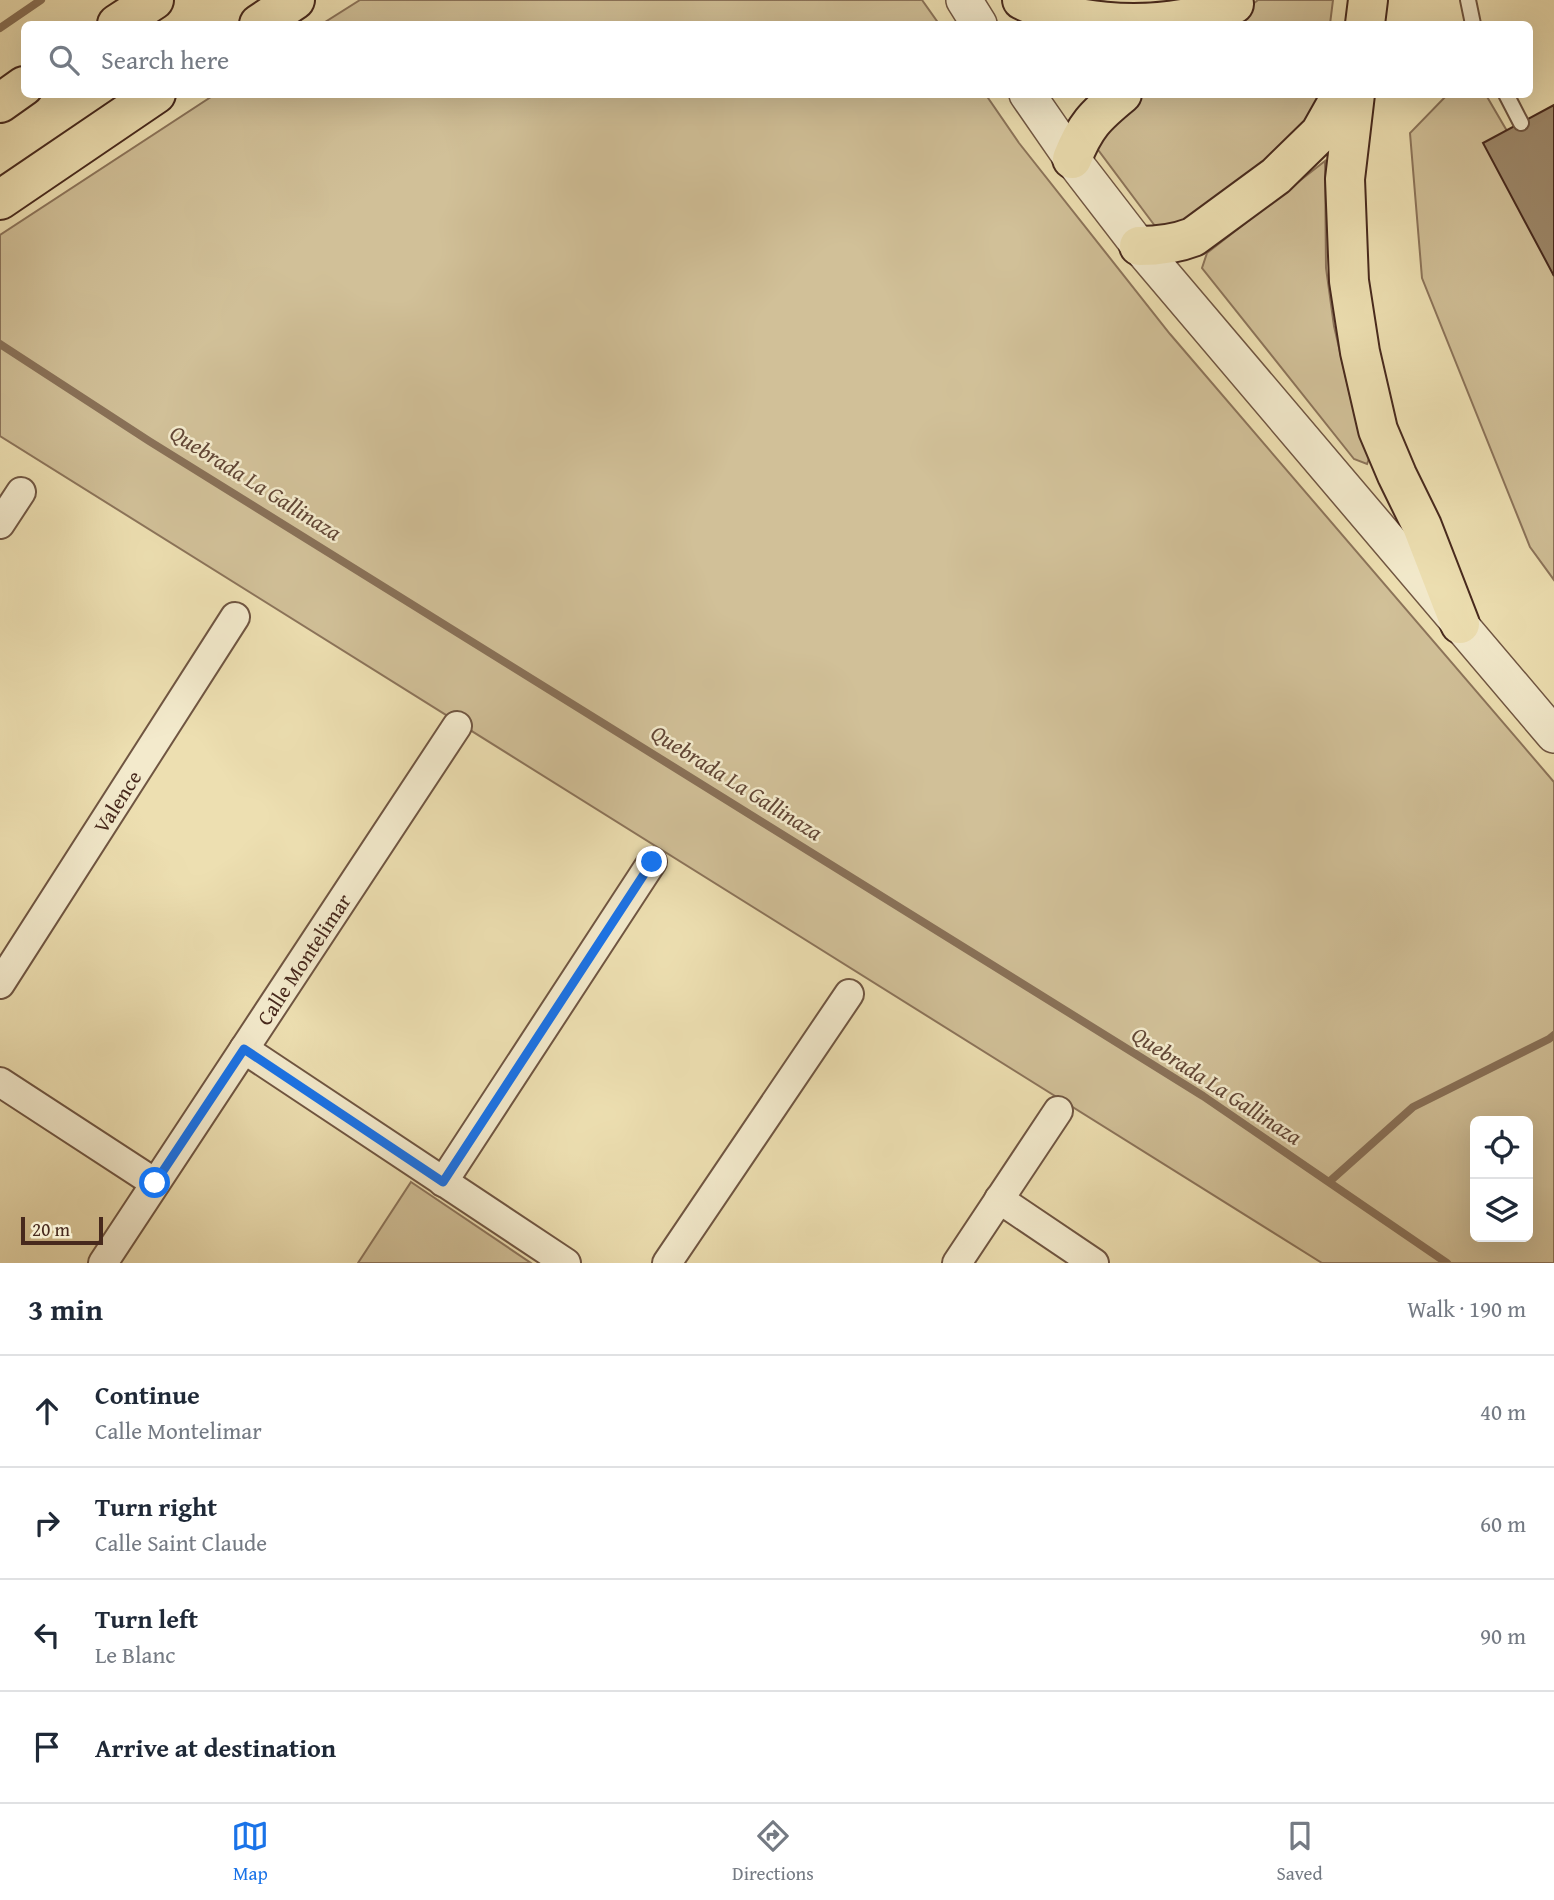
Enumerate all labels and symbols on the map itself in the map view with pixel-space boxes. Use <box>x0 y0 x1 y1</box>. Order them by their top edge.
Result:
water label: Quebrada La Gallinaza <box>164 416 349 548</box>
water label: Quebrada La Gallinaza <box>645 716 830 848</box>
street label: Valence <box>85 764 149 839</box>
route end <box>636 846 667 877</box>
street label: Calle Montelimar <box>249 887 358 1031</box>
water label: Quebrada La Gallinaza <box>1125 1017 1309 1153</box>
route start <box>139 1167 170 1198</box>
scale bar <box>21 1214 103 1246</box>

